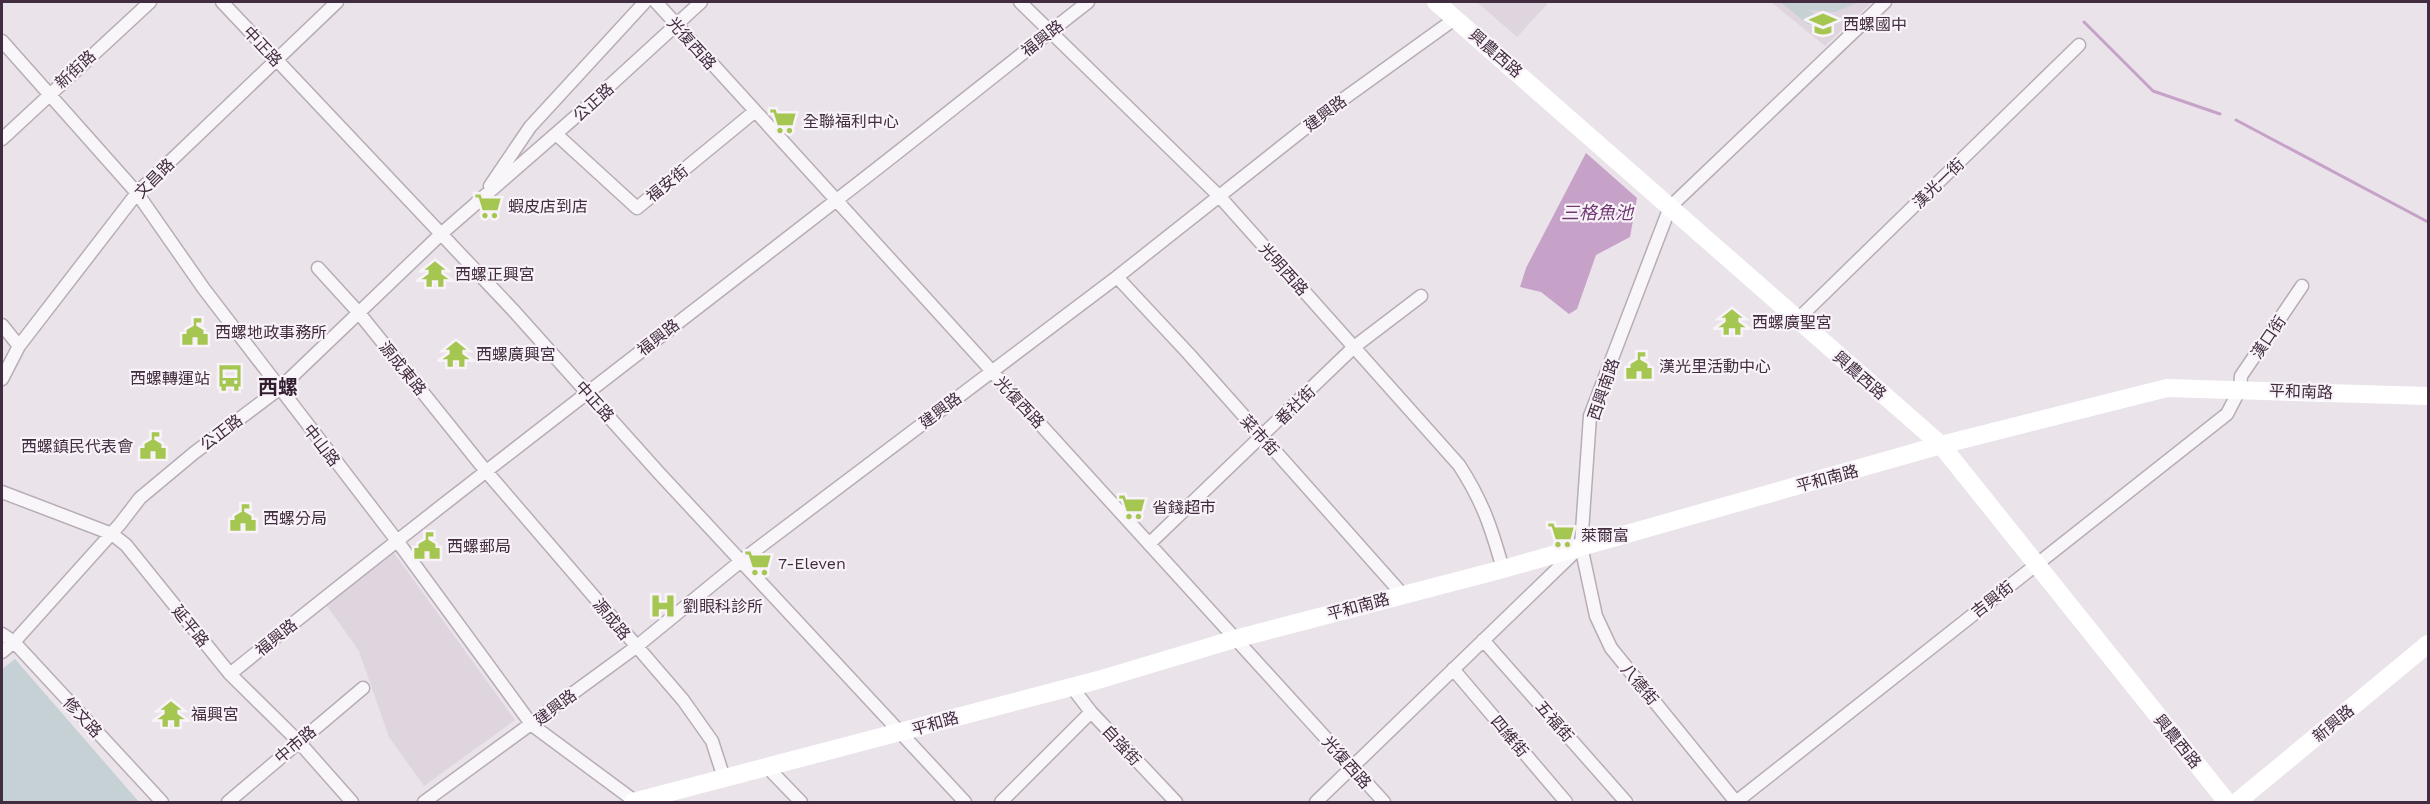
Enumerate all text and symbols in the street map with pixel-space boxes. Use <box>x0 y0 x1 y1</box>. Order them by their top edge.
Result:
school or university icon: 西螺國中 <box>1808 9 1838 39</box>
street label: 光復西路 <box>663 13 720 73</box>
place label: 西螺國中 <box>1843 15 1907 34</box>
street label: 福興路 <box>1018 16 1067 61</box>
street label: 中正路 <box>239 22 286 70</box>
street label: 興農西路 <box>1465 25 1526 82</box>
street label: 新街路 <box>51 46 100 92</box>
street label: 公正路 <box>569 79 618 125</box>
street label: 建興路 <box>1300 91 1350 135</box>
supermarket icon: 全聯福利中心 <box>768 106 798 136</box>
place label: 全聯福利中心 <box>803 112 899 131</box>
street label: 漢光一街 <box>1909 154 1968 212</box>
street label: 文昌路 <box>131 155 178 202</box>
street label: 福安街 <box>643 161 692 206</box>
supermarket icon: 蝦皮店到店 <box>473 191 503 221</box>
place label: 蝦皮店到店 <box>508 197 588 216</box>
water label: 三格魚池 <box>1561 202 1635 223</box>
street label: 光明西路 <box>1255 239 1312 299</box>
temple icon: 西螺正興宮 <box>420 259 450 289</box>
place label: 西螺正興宮 <box>455 265 535 284</box>
temple icon: 西螺廣聖宮 <box>1717 307 1747 337</box>
street label: 漢口街 <box>2247 312 2290 362</box>
place label: 西螺廣聖宮 <box>1752 313 1832 332</box>
street label: 福興路 <box>634 315 683 360</box>
public building icon: 西螺地政事務所 <box>180 317 210 347</box>
place label: 西螺地政事務所 <box>215 323 327 342</box>
street label: 源成東路 <box>375 337 430 399</box>
temple icon: 西螺廣興宮 <box>441 339 471 369</box>
place label: 西螺廣興宮 <box>476 345 556 364</box>
street label: 興農西路 <box>1829 347 1890 404</box>
public building icon: 漢光里活動中心 <box>1624 351 1654 381</box>
street label: 西興南路 <box>1584 356 1623 423</box>
place label: 漢光里活動中心 <box>1659 357 1771 376</box>
bus stop icon: 西螺轉運站 <box>215 363 245 393</box>
place label: 西螺轉運站 <box>130 369 210 388</box>
street label: 光復西路 <box>991 372 1048 432</box>
district label: 西螺 <box>258 375 298 399</box>
street label: 中正路 <box>572 377 618 426</box>
street label: 平和南路 <box>2269 381 2333 402</box>
street label: 番社街 <box>1271 382 1319 429</box>
street label: 建興路 <box>915 388 965 432</box>
street label: 公正路 <box>196 410 246 454</box>
street label: 菜市街 <box>1237 411 1283 460</box>
street label: 中山路 <box>299 421 344 470</box>
public building icon: 西螺鎮民代表會 <box>138 431 168 461</box>
place label: 西螺鎮民代表會 <box>21 437 133 456</box>
street label: 平和南路 <box>1794 461 1861 496</box>
supermarket icon: 省錢超市 <box>1117 492 1147 522</box>
place label: 省錢超市 <box>1152 498 1216 517</box>
public building icon: 西螺分局 <box>228 503 258 533</box>
place label: 西螺分局 <box>263 509 327 528</box>
supermarket icon: 萊爾富 <box>1546 520 1576 550</box>
place label: 萊爾富 <box>1581 526 1629 545</box>
public building icon: 西螺郵局 <box>412 531 442 561</box>
place label: 西螺郵局 <box>447 537 511 556</box>
supermarket icon: 7-Eleven <box>743 548 773 578</box>
place label: 7-Eleven <box>778 554 846 573</box>
street label: 吉興街 <box>1968 577 2017 622</box>
street label: 平和南路 <box>1325 589 1392 624</box>
hospital icon: 劉眼科診所 <box>648 591 678 621</box>
street label: 源成路 <box>589 595 634 644</box>
place label: 劉眼科診所 <box>683 597 763 616</box>
street label: 延平路 <box>168 602 213 651</box>
street label: 福興路 <box>252 615 301 660</box>
street label: 八德街 <box>1617 660 1662 709</box>
street label: 建興路 <box>530 685 580 729</box>
street label: 修文路 <box>59 693 106 741</box>
street label: 五福街 <box>1532 697 1578 746</box>
temple icon: 福興宮 <box>156 699 186 729</box>
street label: 新興路 <box>2309 701 2358 746</box>
place label: 福興宮 <box>191 705 239 724</box>
street label: 平和路 <box>909 708 961 739</box>
street label: 興農西路 <box>2150 710 2205 772</box>
street label: 四維街 <box>1487 712 1532 761</box>
street label: 自強街 <box>1098 721 1145 769</box>
street label: 中市路 <box>271 722 320 767</box>
street label: 光復西路 <box>1318 732 1375 792</box>

